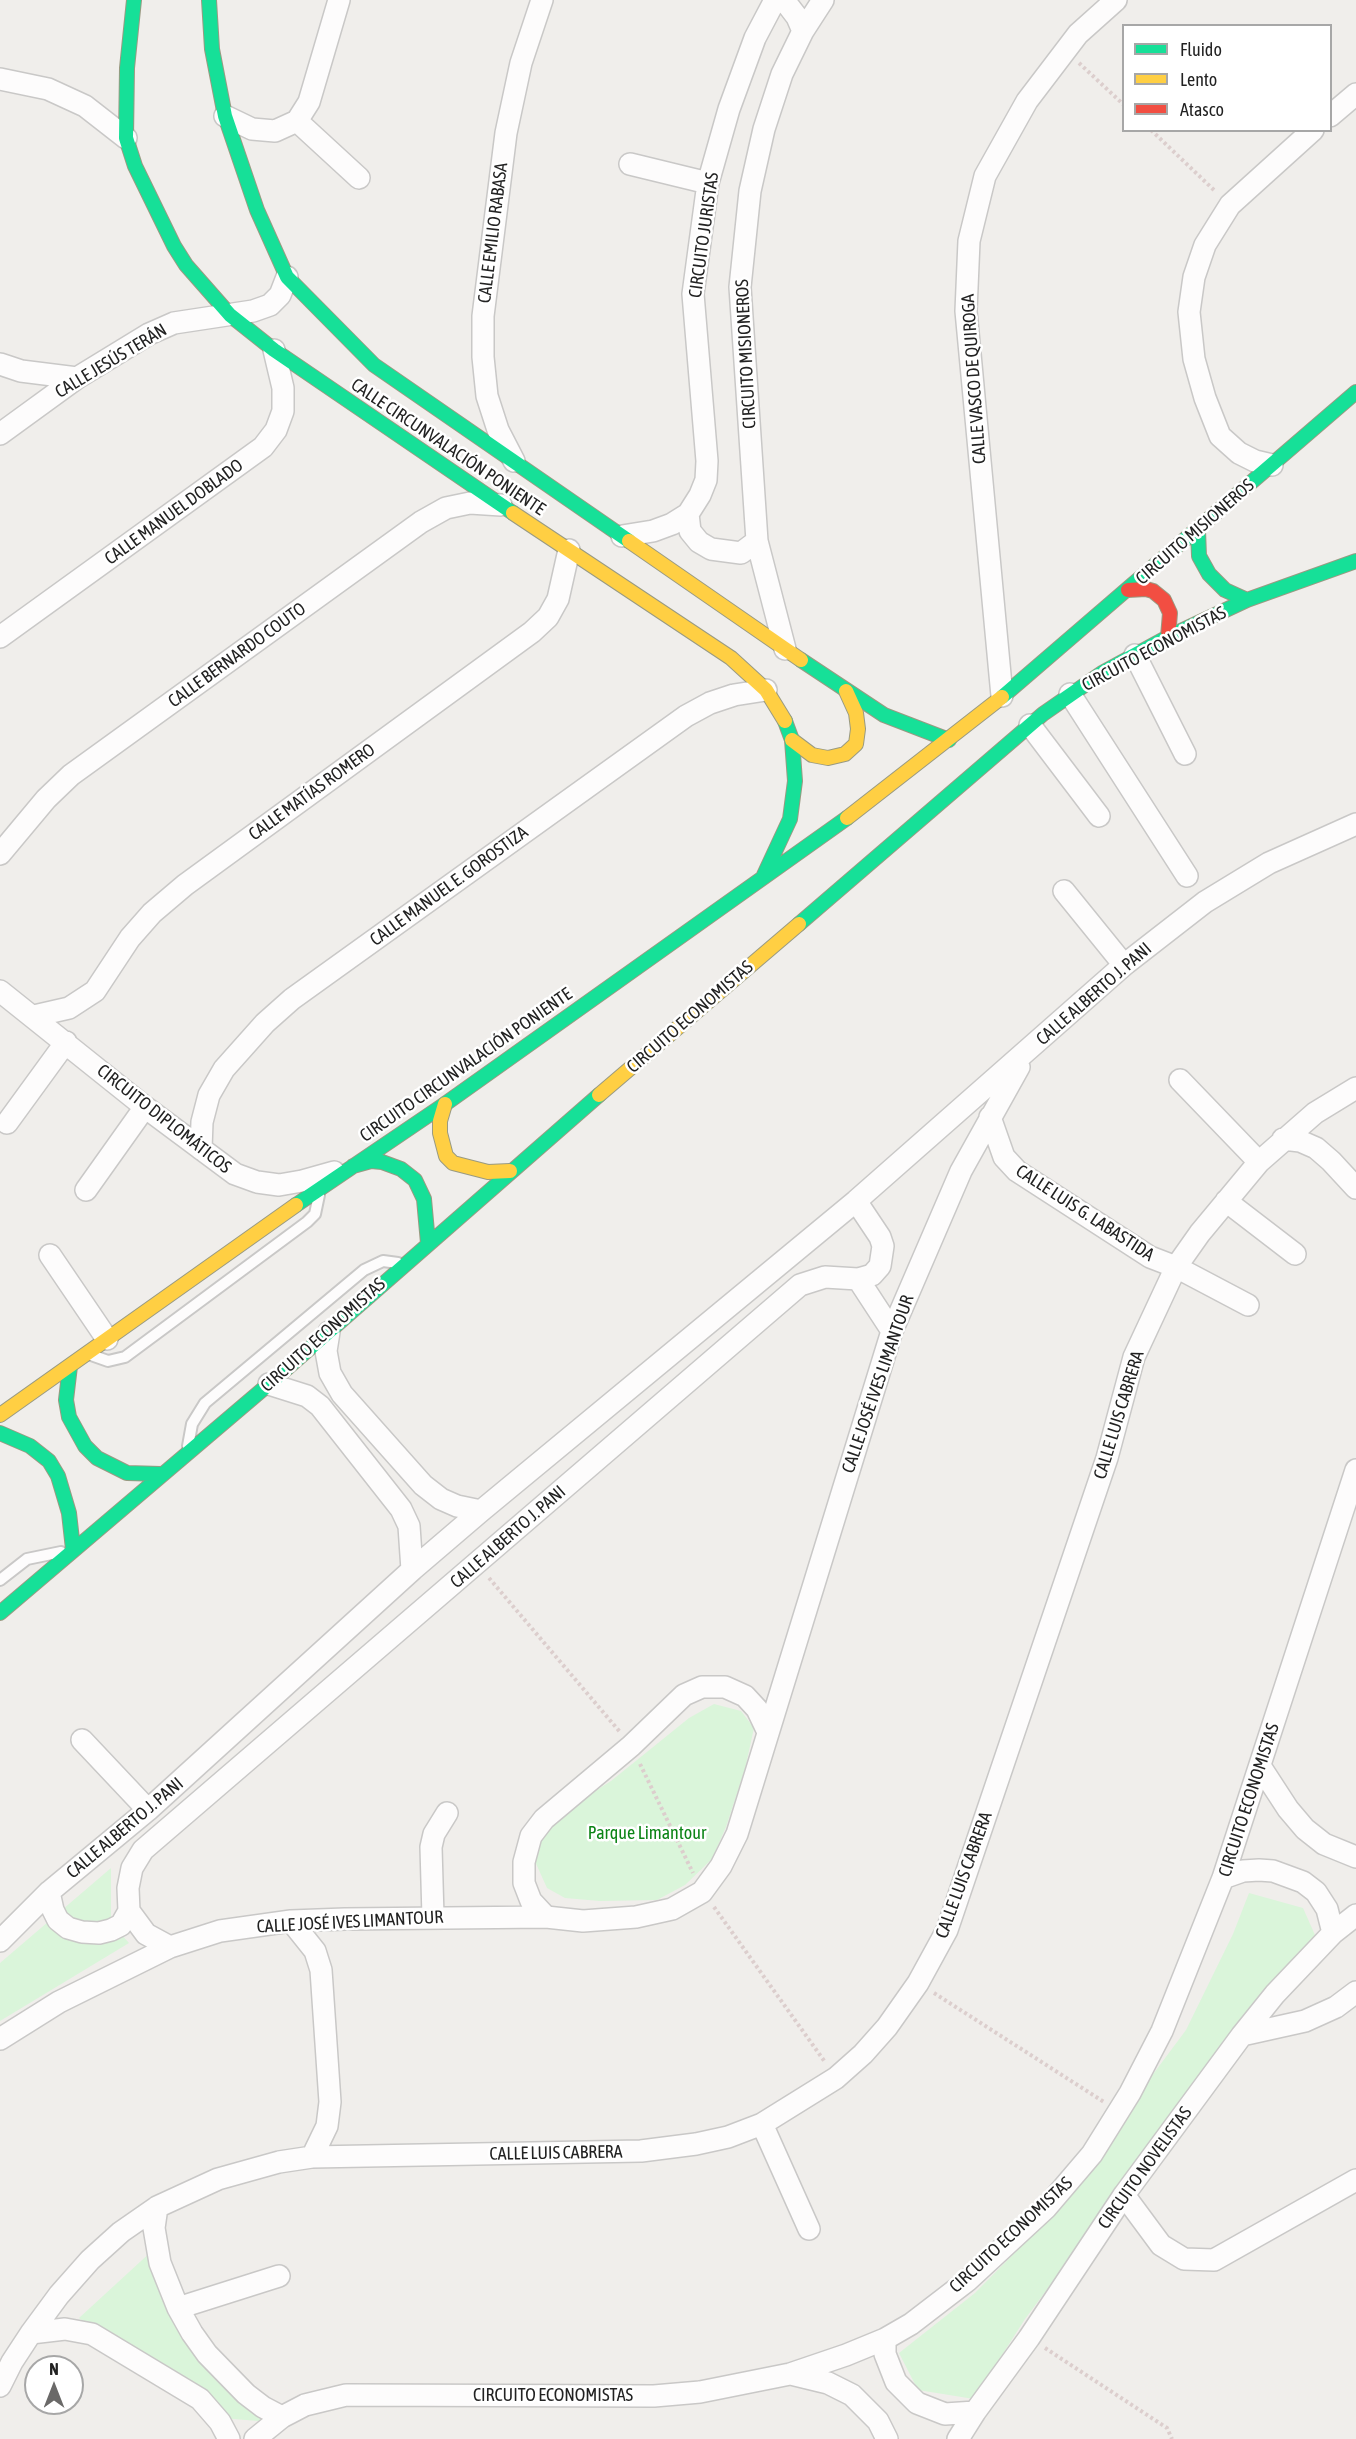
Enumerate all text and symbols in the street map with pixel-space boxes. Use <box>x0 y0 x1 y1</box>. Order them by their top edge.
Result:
legend <box>1122 24 1332 132</box>
text: Fluido <box>1180 39 1222 60</box>
text: Lento <box>1180 69 1217 90</box>
text: Atasco <box>1180 99 1224 120</box>
street label: CALLE EMILIO RABASA <box>474 162 512 304</box>
street label: CIRCUITO JURISTAS <box>685 171 723 299</box>
street label: CIRCUITO MISIONEROS <box>731 279 761 429</box>
street label: CALLE VASCO DE QUIROGA <box>957 293 991 465</box>
street label: CALLE JESÚS TERÁN <box>51 319 171 403</box>
street label: CALLE CIRCUNVALACIÓN PONIENTE <box>347 374 549 520</box>
street label: CALLE MANUEL DOBLADO <box>101 455 247 569</box>
street label: CIRCUITO MISIONEROS <box>1131 475 1259 589</box>
street label: CALLE BERNARDO COUTO <box>164 598 310 712</box>
street label: CIRCUITO ECONOMISTAS <box>1078 602 1230 696</box>
street label: CALLE MATÍAS ROMERO <box>245 739 379 845</box>
street label: CALLE MANUEL E. GOROSTIZA <box>366 821 532 951</box>
street label: CALLE ALBERTO J. PANI <box>1032 938 1156 1050</box>
street label: CIRCUITO ECONOMISTAS <box>622 956 758 1078</box>
street label: CIRCUITO CIRCUNVALACIÓN PONIENTE <box>356 983 576 1147</box>
street label: CIRCUITO DIPLOMÁTICOS <box>93 1060 235 1178</box>
street label: CALLE LUIS G. LABASTIDA <box>1012 1160 1158 1266</box>
street label: CIRCUITO ECONOMISTAS <box>256 1273 390 1397</box>
street label: CALLE JOSÉ IVES LIMANTOUR <box>837 1292 919 1476</box>
street label: CALLE LUIS CABRERA <box>1089 1348 1149 1482</box>
street label: CALLE ALBERTO J. PANI <box>446 1481 570 1593</box>
street label: CIRCUITO ECONOMISTAS <box>1214 1721 1284 1879</box>
street label: CALLE ALBERTO J. PANI <box>62 1773 188 1883</box>
street label: CALLE LUIS CABRERA <box>931 1809 997 1941</box>
park label: Parque Limantour <box>588 1822 706 1844</box>
street label: CALLE JOSÉ IVES LIMANTOUR <box>256 1906 444 1938</box>
street label: CIRCUITO NOVELISTAS <box>1094 2103 1196 2233</box>
street label: CALLE LUIS CABRERA <box>489 2141 623 2165</box>
street label: CIRCUITO ECONOMISTAS <box>945 2172 1077 2298</box>
north arrow <box>24 2355 84 2415</box>
text: N <box>49 2360 59 2378</box>
street label: CIRCUITO ECONOMISTAS <box>473 2384 633 2406</box>

